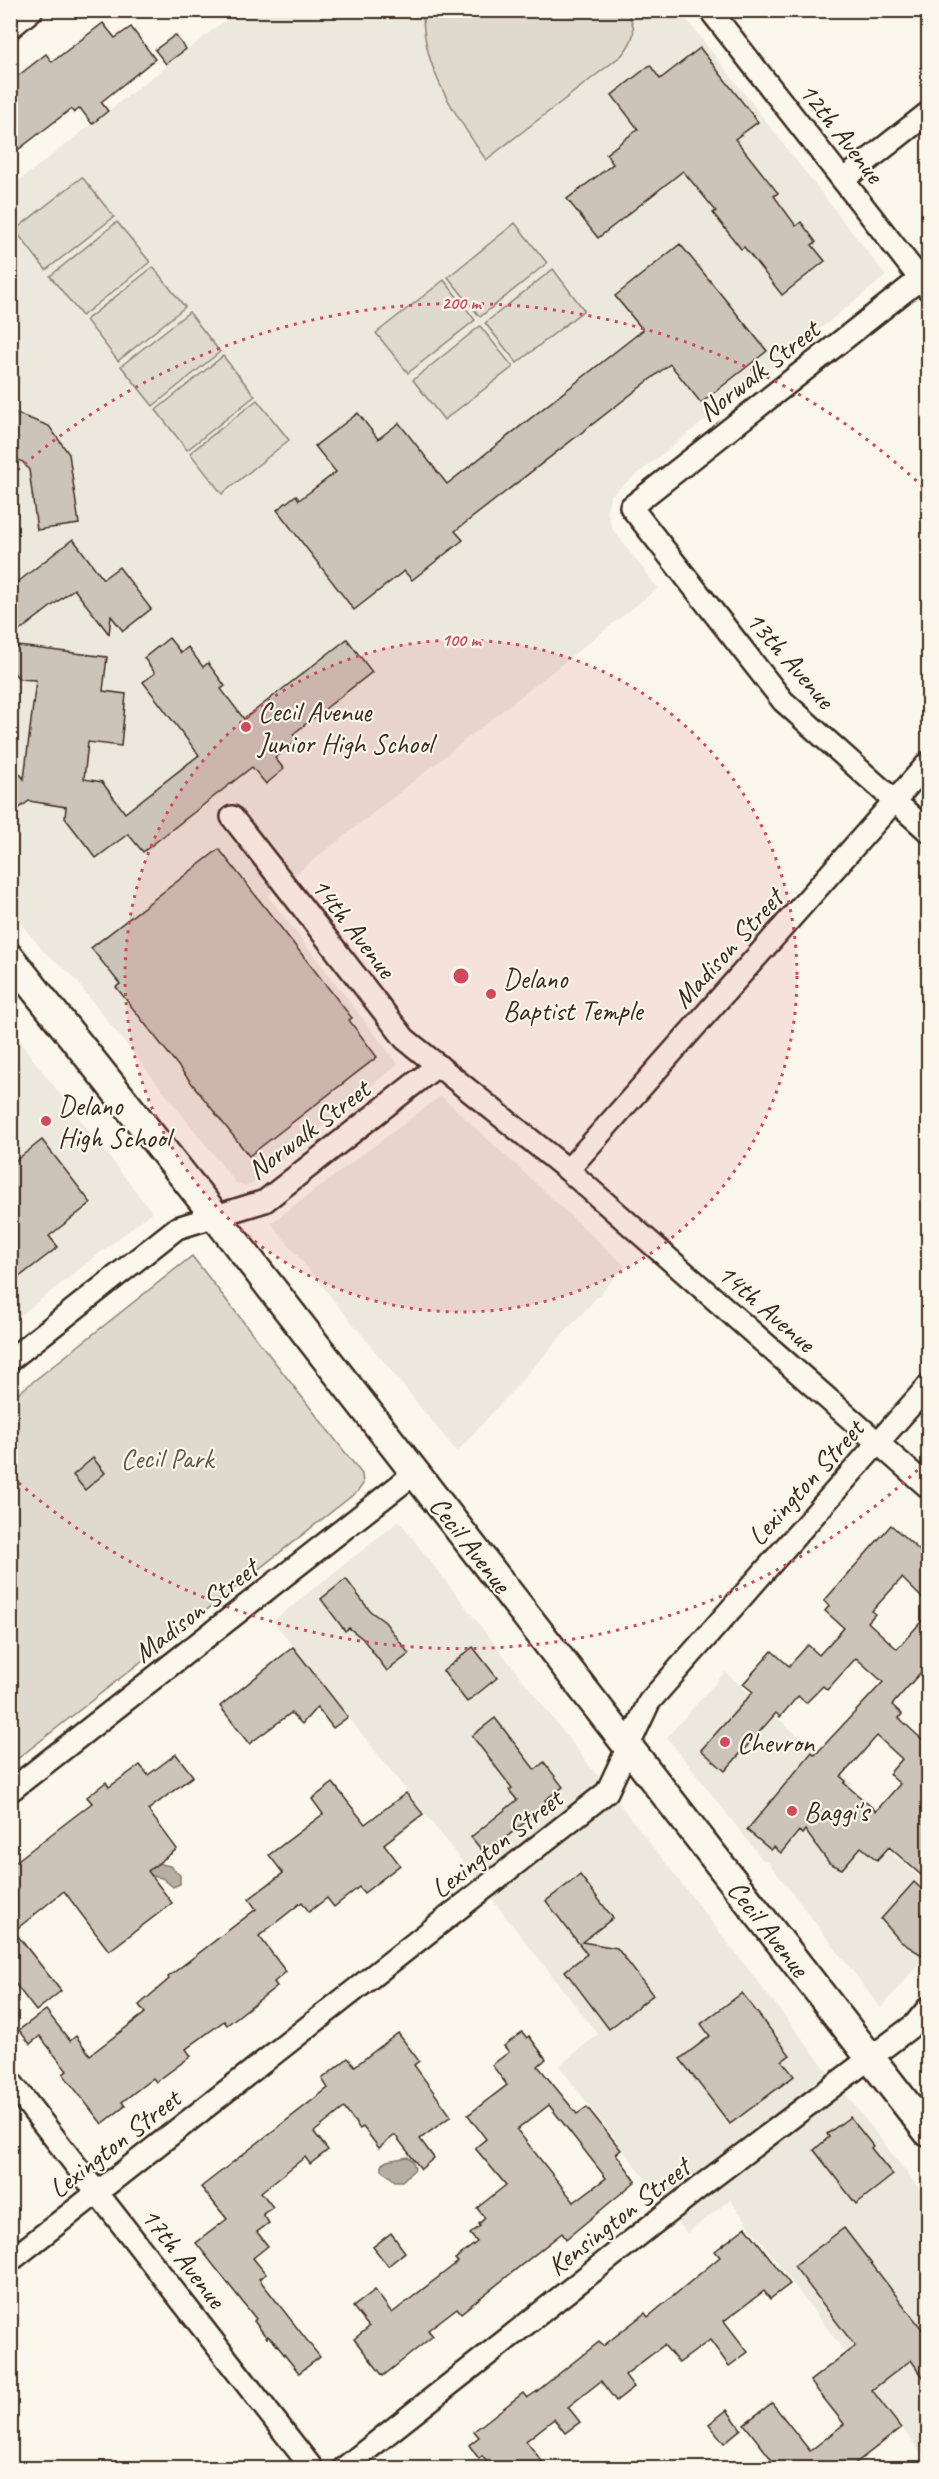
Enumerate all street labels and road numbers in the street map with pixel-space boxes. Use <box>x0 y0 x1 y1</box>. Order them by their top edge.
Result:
street label: 12th Avenue <box>791 75 893 191</box>
street label: Norwalk Street <box>691 310 828 429</box>
street label: 13th Avenue <box>739 603 844 717</box>
street label: 14th Avenue <box>303 870 405 986</box>
street label: Madison Street <box>665 879 793 1015</box>
street label: Norwalk Street <box>240 1070 379 1187</box>
street label: 14th Avenue <box>710 1255 824 1361</box>
street label: Lexington Street <box>740 1410 873 1553</box>
street label: Cecil Avenue <box>422 1489 520 1601</box>
street label: Madison Street <box>126 1549 268 1670</box>
street label: Lexington Street <box>424 1779 571 1906</box>
street label: Cecil Avenue <box>720 1873 818 1985</box>
street label: Lexington Street <box>42 2079 189 2206</box>
street label: Kensington Street <box>540 2148 700 2283</box>
street label: 17th Avenue <box>133 2200 235 2316</box>

